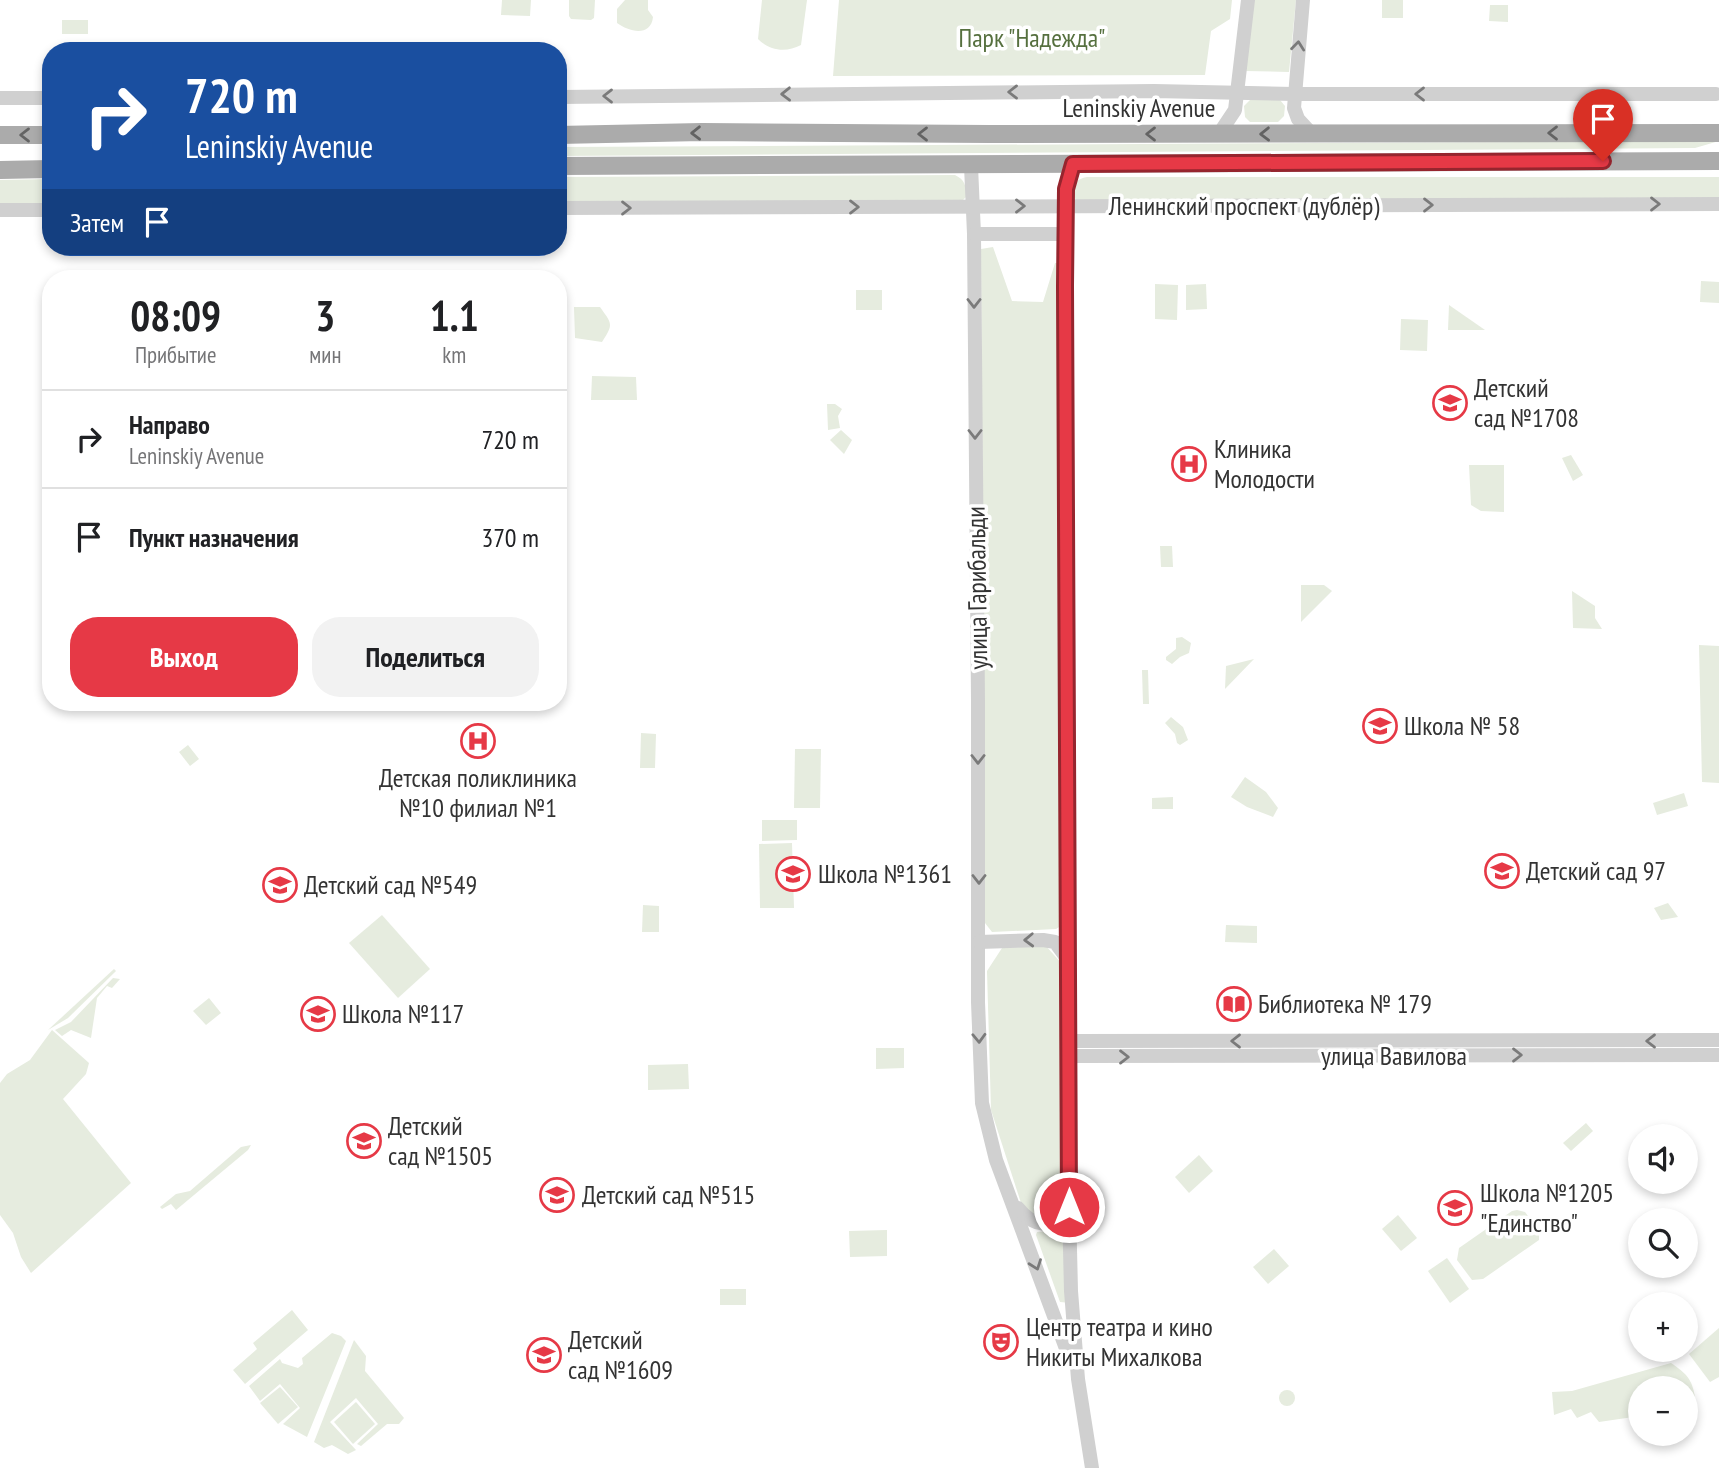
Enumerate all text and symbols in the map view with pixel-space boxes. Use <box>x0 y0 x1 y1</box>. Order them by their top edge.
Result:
park label: Парк "Надежда" <box>959 21 1105 54</box>
one-way arrow <box>1291 40 1306 52</box>
text: 720 m <box>185 63 298 127</box>
icon: right <box>70 70 161 161</box>
one-way arrow <box>1007 84 1018 100</box>
one-way arrow <box>780 86 790 102</box>
one-way arrow <box>1415 86 1425 102</box>
one-way arrow <box>602 88 612 104</box>
pin <box>1573 89 1633 161</box>
street label: Leninskiy Avenue <box>1063 91 1215 124</box>
icon: arrive <box>1584 100 1622 138</box>
text: Leninskiy Avenue <box>185 125 373 167</box>
one-way arrow <box>690 125 701 141</box>
one-way arrow <box>1547 125 1558 141</box>
one-way arrow <box>918 126 928 142</box>
one-way arrow <box>1145 126 1156 142</box>
one-way arrow <box>1259 126 1270 141</box>
one-way arrow <box>20 127 30 143</box>
street label: Ленинский проспект (дублёр) <box>1108 189 1379 222</box>
one-way arrow <box>1651 196 1661 212</box>
one-way arrow <box>1423 197 1434 213</box>
one-way arrow <box>1015 198 1025 214</box>
one-way arrow <box>849 199 860 215</box>
one-way arrow <box>622 200 632 216</box>
icon: arrive <box>138 203 176 241</box>
text: Затем <box>70 206 124 239</box>
text: 08:09 <box>130 288 221 343</box>
text: 3 <box>315 288 335 343</box>
text: 1.1 <box>430 288 479 343</box>
one-way arrow <box>966 298 982 308</box>
text: Прибытие <box>135 340 216 369</box>
text: мин <box>309 340 341 369</box>
text: km <box>442 340 466 369</box>
place label: Детский сад №1708 <box>1474 371 1579 434</box>
school or university icon: Детский сад №1708 <box>1431 384 1469 422</box>
text: Направо <box>129 408 210 441</box>
icon: right <box>70 420 108 458</box>
text: 720 m <box>481 423 539 456</box>
one-way arrow <box>967 429 983 440</box>
place label: Клиника Молодости <box>1214 432 1315 495</box>
text: Leninskiy Avenue <box>129 441 264 470</box>
hospital icon: Клиника Молодости <box>1170 445 1208 483</box>
street label: улица Гарибальди <box>959 506 994 670</box>
icon: arrive <box>70 518 108 556</box>
text: Пункт назначения <box>129 521 299 554</box>
text: 370 m <box>481 521 539 554</box>
button: Выход <box>70 617 298 697</box>
button: Поделиться <box>312 617 539 697</box>
school or university icon: Школа № 58 <box>1361 707 1399 745</box>
place label: Школа № 58 <box>1404 709 1520 742</box>
hospital icon: Детская поликлиника №10 филиал №1 <box>459 722 497 760</box>
one-way arrow <box>970 754 986 764</box>
place label: Детская поликлиника №10 филиал №1 <box>379 761 577 824</box>
school or university icon: Детский сад 97 <box>1483 852 1521 890</box>
place label: Детский сад 97 <box>1526 854 1666 887</box>
school or university icon: Школа №1361 <box>774 855 812 893</box>
place label: Школа №1361 <box>818 857 952 890</box>
school or university icon: Детский сад №549 <box>261 866 299 904</box>
place label: Детский сад №549 <box>304 868 477 901</box>
one-way arrow <box>971 874 987 885</box>
one-way arrow <box>1023 933 1034 948</box>
library icon: Библиотека № 179 <box>1215 985 1253 1023</box>
place label: Библиотека № 179 <box>1258 987 1432 1020</box>
school or university icon: Школа №117 <box>299 995 337 1033</box>
place label: Школа №117 <box>342 997 464 1030</box>
one-way arrow <box>972 1032 987 1043</box>
one-way arrow <box>1230 1033 1240 1049</box>
one-way arrow <box>1645 1033 1656 1049</box>
street label: улица Вавилова <box>1321 1039 1467 1072</box>
one-way arrow <box>1512 1047 1523 1063</box>
one-way arrow <box>1119 1049 1129 1065</box>
place label: Детский сад №1505 <box>388 1109 493 1172</box>
school or university icon: Детский сад №1505 <box>345 1122 383 1160</box>
map controls <box>1628 1124 1698 1446</box>
button: sound <box>1628 1124 1698 1194</box>
position arrow <box>1032 1170 1106 1244</box>
school or university icon: Детский сад №515 <box>538 1176 576 1214</box>
place label: Школа №1205 "Единство" <box>1480 1176 1614 1239</box>
place label: Детский сад №515 <box>582 1178 755 1211</box>
school or university icon: Школа №1205 "Единство" <box>1436 1189 1474 1227</box>
button: search <box>1628 1208 1698 1278</box>
one-way arrow <box>1027 1258 1041 1270</box>
button: + <box>1628 1292 1698 1362</box>
place label: Центр театра и кино Никиты Михалкова <box>1026 1310 1213 1373</box>
place label: Детский сад №1609 <box>568 1323 673 1386</box>
theatre icon: Центр театра и кино Никиты Михалкова <box>982 1323 1020 1361</box>
school or university icon: Детский сад №1609 <box>525 1336 563 1374</box>
button: − <box>1628 1376 1698 1446</box>

